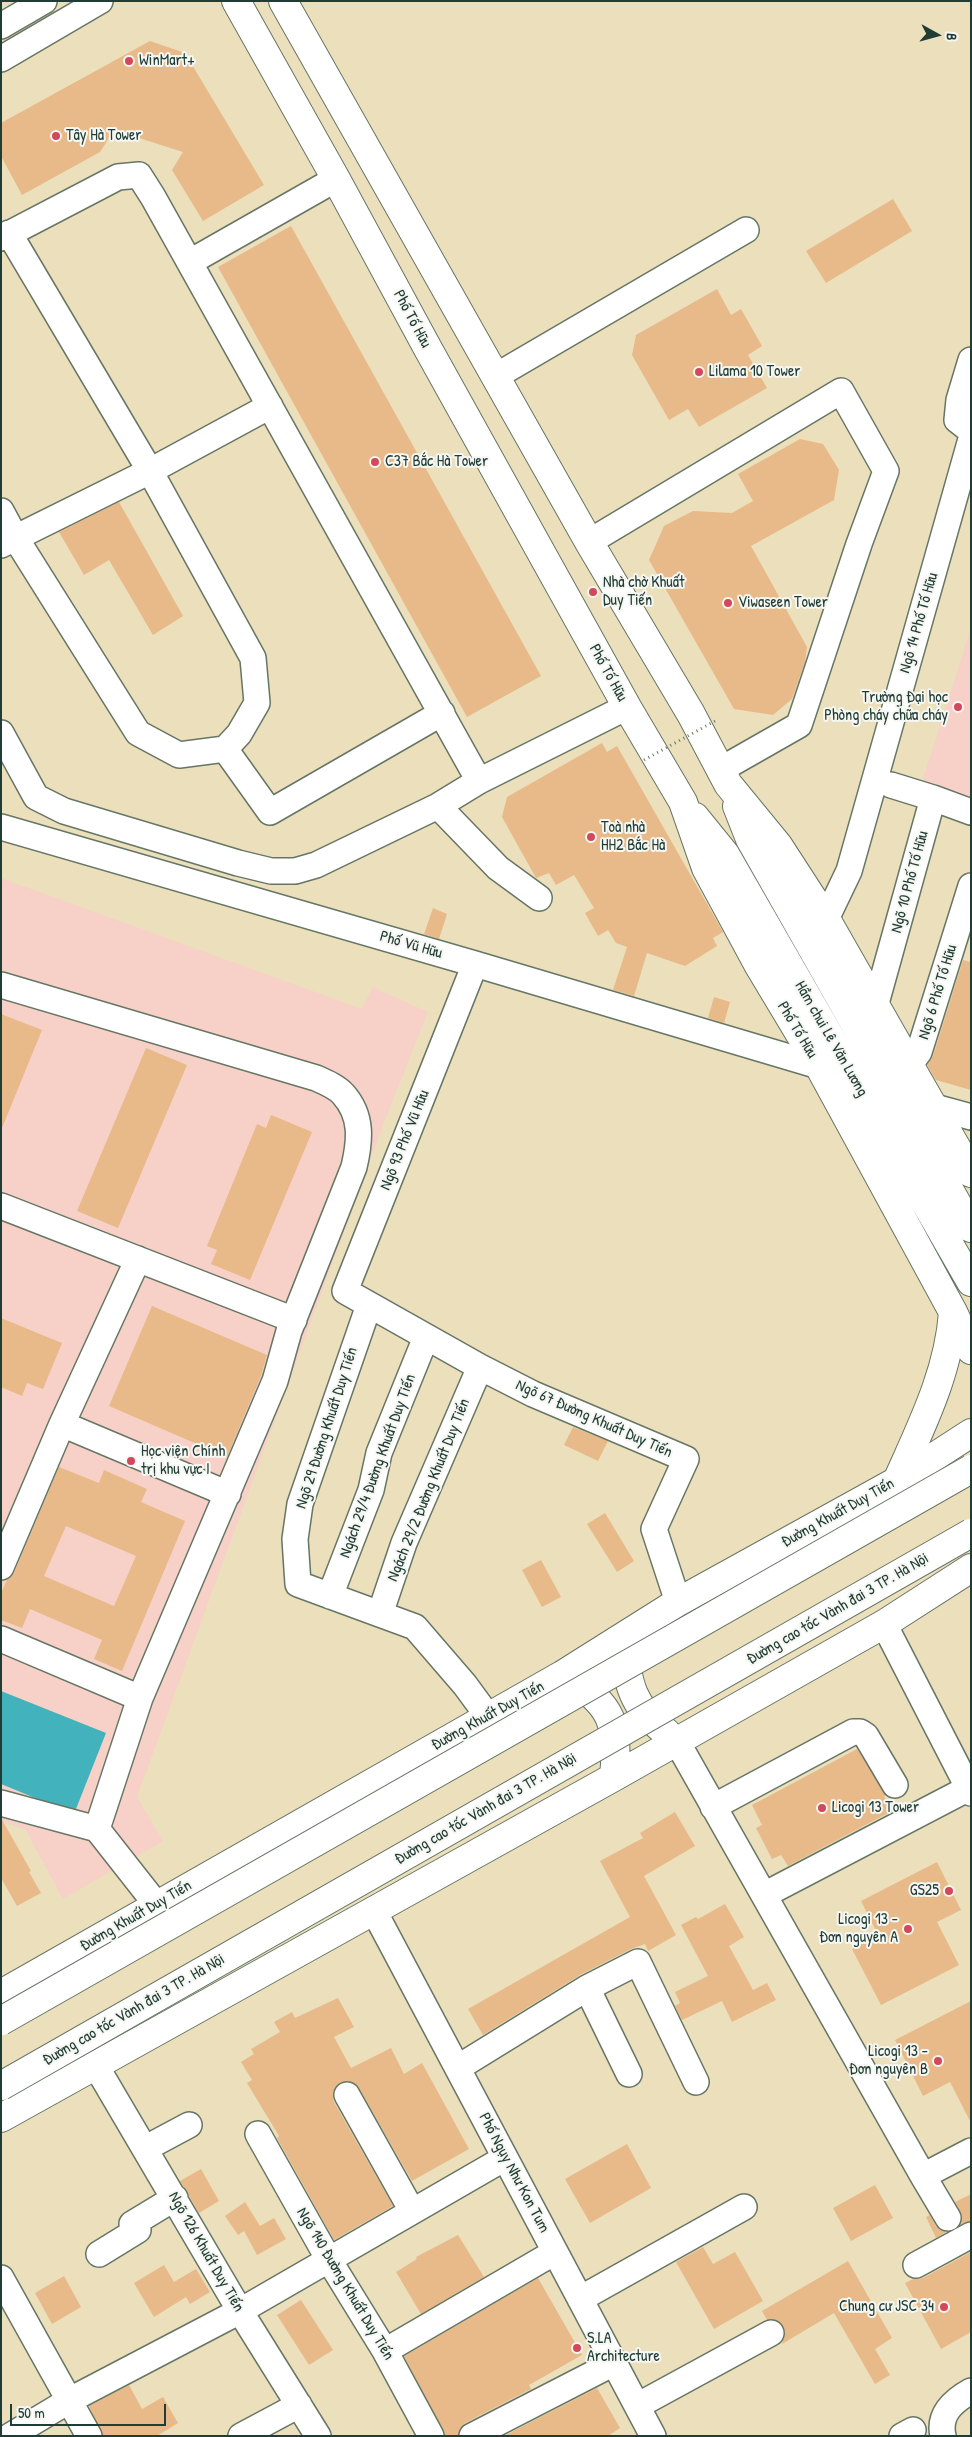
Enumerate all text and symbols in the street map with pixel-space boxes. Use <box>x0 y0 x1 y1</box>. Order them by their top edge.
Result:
north arrow <box>912 10 962 60</box>
text: B <box>943 32 962 42</box>
place label: WinMart+ <box>139 51 195 71</box>
marker: WinMart+ <box>123 55 135 67</box>
place label: Tây Hà Tower <box>66 126 142 146</box>
marker: Tây Hà Tower <box>50 130 62 142</box>
street label: Phố Tố Hữu <box>389 287 435 351</box>
place label: Lilama 10 Tower <box>709 362 800 382</box>
marker: Lilama 10 Tower <box>693 366 705 378</box>
place label: C37 Bắc Hà Tower <box>385 452 488 472</box>
marker: C37 Bắc Hà Tower <box>369 456 381 468</box>
street label: Ngõ 14 Phố Tố Hữu <box>895 571 943 675</box>
place label: Nhà chờ Khuất Duy Tiến <box>603 573 685 611</box>
marker: Nhà chờ Khuất Duy Tiến <box>587 586 599 598</box>
place label: Viwaseen Tower <box>738 593 828 613</box>
marker: Viwaseen Tower <box>722 597 734 609</box>
street label: Phố Tố Hữu <box>584 641 632 705</box>
place label: Trường Đại học Phòng cháy chữa cháy <box>824 688 948 726</box>
marker: Trường Đại học Phòng cháy chữa cháy <box>952 701 964 713</box>
place label: Toà nhà HH2 Bắc Hà <box>601 818 665 856</box>
street label: Ngõ 10 Phố Tố Hữu <box>887 829 933 935</box>
marker: Toà nhà HH2 Bắc Hà <box>585 831 597 843</box>
street label: Phố Vũ Hữu <box>378 927 444 963</box>
street label: Ngõ 6 Phố Tố Hữu <box>914 942 962 1042</box>
street label: Hầm chui Lê Văn Lương <box>790 978 872 1100</box>
street label: Phố Tố Hữu <box>773 998 821 1062</box>
street label: Ngõ 93 Phố Vũ Hữu <box>376 1087 434 1193</box>
street label: Ngõ 29 Đường Khuất Duy Tiến <box>292 1345 362 1511</box>
street label: Ngách 29/4 Đường Khuất Duy Tiến <box>336 1372 420 1560</box>
street label: Ngõ 67 Đường Khuất Duy Tiến <box>513 1376 675 1462</box>
street label: Ngách 29/2 Đường Khuất Duy Tiến <box>383 1396 475 1584</box>
place label: Học viện Chính trị khu vực I <box>141 1442 225 1480</box>
marker: Học viện Chính trị khu vực I <box>125 1455 137 1467</box>
street label: Đường Khuất Duy Tiến <box>778 1474 898 1552</box>
street label: Đường cao tốc Vành đai 3 TP. Hà Nội <box>744 1549 932 1669</box>
street label: Đường Khuất Duy Tiến <box>428 1677 548 1755</box>
street label: Đường cao tốc Vành đai 3 TP. Hà Nội <box>392 1749 580 1869</box>
place label: Licogi 13 Tower <box>832 1798 919 1818</box>
marker: Licogi 13 Tower <box>816 1802 828 1814</box>
street label: Đường Khuất Duy Tiến <box>77 1876 195 1956</box>
place label: GS25 <box>910 1881 939 1901</box>
marker: GS25 <box>943 1885 955 1897</box>
place label: Licogi 13 - Đơn nguyên A <box>819 1910 898 1948</box>
marker: Licogi 13 - Đơn nguyên A <box>902 1923 914 1935</box>
street label: Đường cao tốc Vành đai 3 TP. Hà Nội <box>40 1950 228 2070</box>
place label: Licogi 13 - Đơn nguyên B <box>849 2042 928 2080</box>
marker: Licogi 13 - Đơn nguyên B <box>932 2055 944 2067</box>
street label: Phố Ngụy Như Kon Tum <box>474 2110 554 2236</box>
street label: Ngõ 126 Khuất Duy Tiến <box>164 2189 248 2315</box>
street label: Ngõ 140 Đường Khuất Duy Tiến <box>292 2204 398 2364</box>
place label: Chung cư JSC 34 <box>839 2297 934 2317</box>
marker: Chung cư JSC 34 <box>938 2301 950 2313</box>
place label: S.LA Architecture <box>587 2329 660 2367</box>
marker: S.LA Architecture <box>571 2342 583 2354</box>
scale bar <box>12 2394 169 2426</box>
text: 50 m <box>18 2402 45 2423</box>

